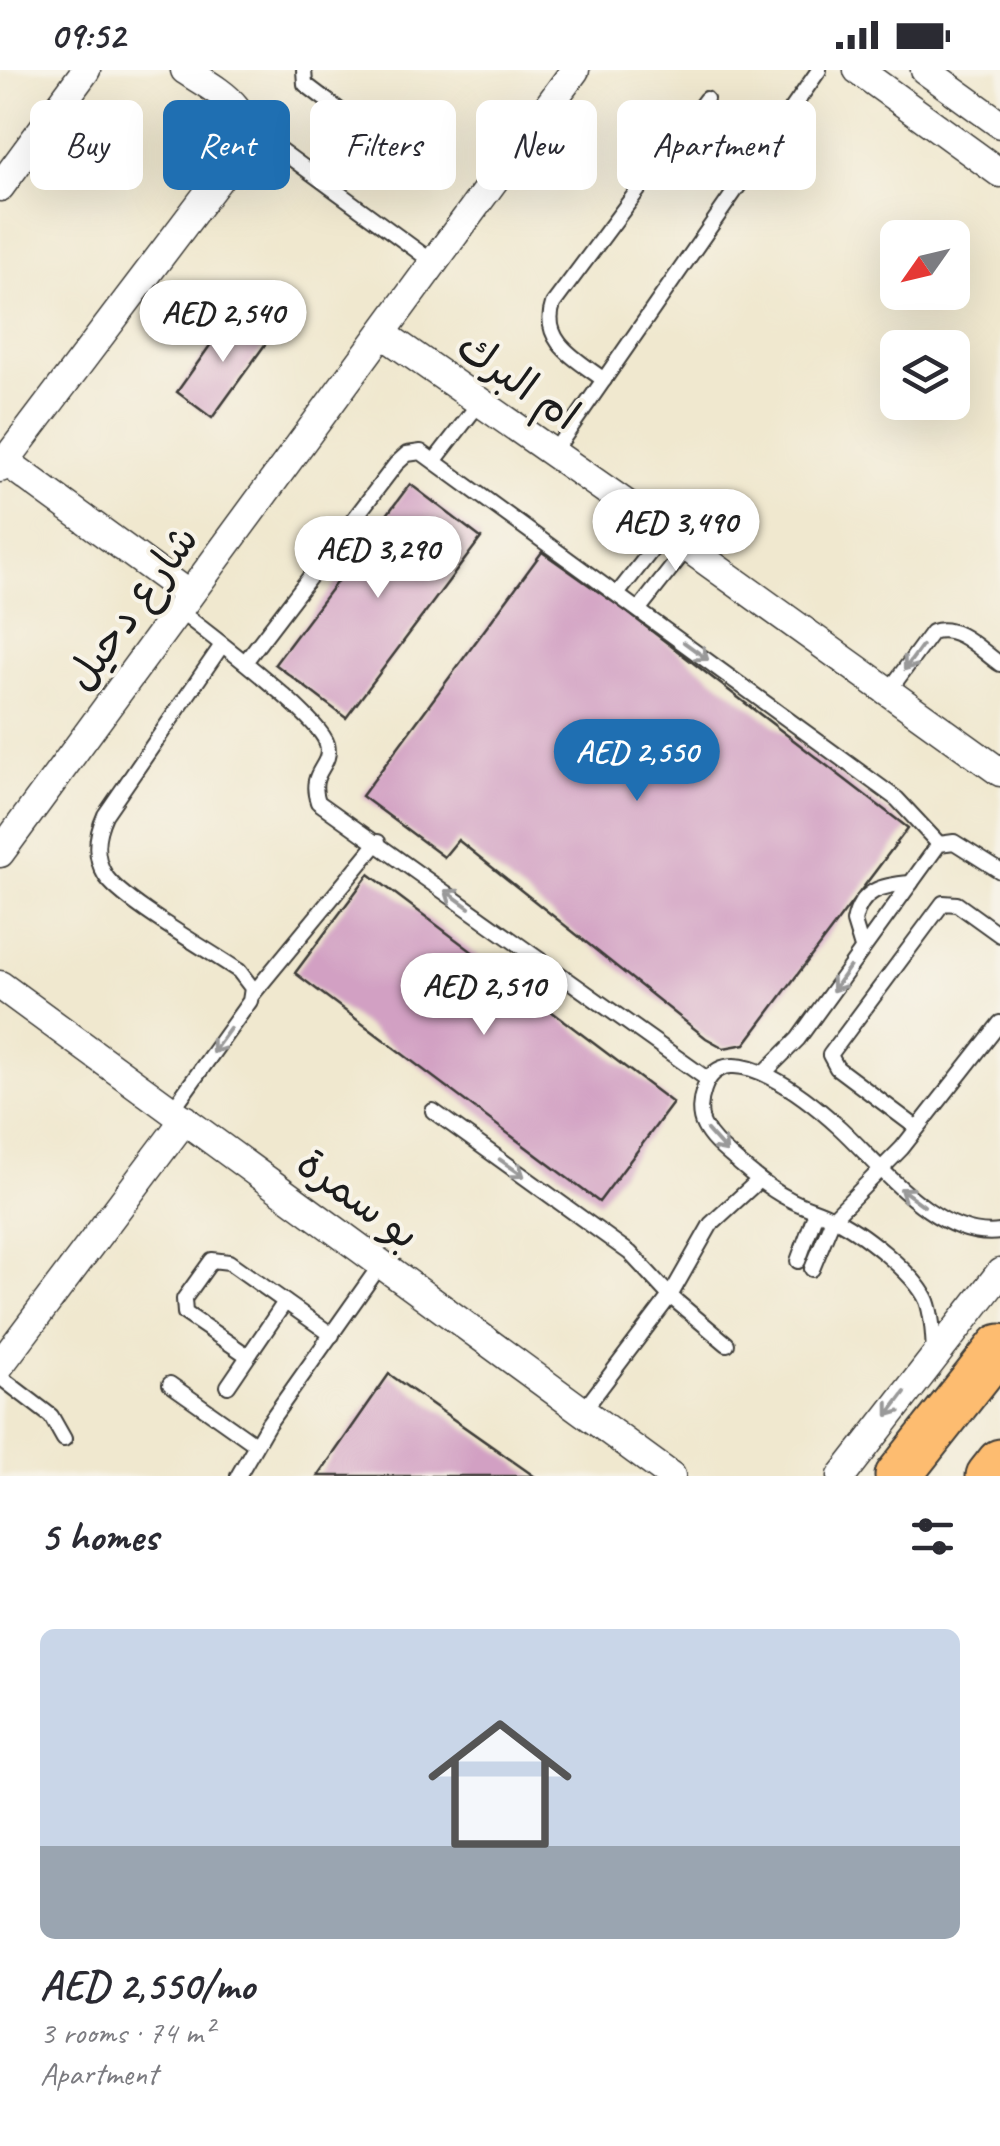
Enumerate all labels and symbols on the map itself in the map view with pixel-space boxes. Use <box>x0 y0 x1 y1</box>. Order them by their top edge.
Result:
north arrow <box>880 220 970 310</box>
pin: AED 2,540 <box>109 280 337 365</box>
street label: ام البرك <box>444 320 590 446</box>
pin: AED 3,490 <box>562 489 790 574</box>
street label: شارع دحيل <box>54 515 212 702</box>
pin: AED 3,290 <box>264 516 492 601</box>
one-way arrow <box>682 640 709 661</box>
one-way arrow <box>903 644 924 671</box>
pin: AED 2,550 <box>523 719 751 804</box>
one-way arrow <box>444 889 472 910</box>
pin: AED 2,510 <box>370 953 598 1038</box>
one-way arrow <box>830 965 851 993</box>
one-way arrow <box>211 1027 232 1054</box>
one-way arrow <box>705 1128 728 1153</box>
street label: بو سمرة <box>286 1137 430 1261</box>
one-way arrow <box>498 1157 526 1178</box>
one-way arrow <box>899 1186 926 1207</box>
one-way arrow <box>886 1390 907 1417</box>

